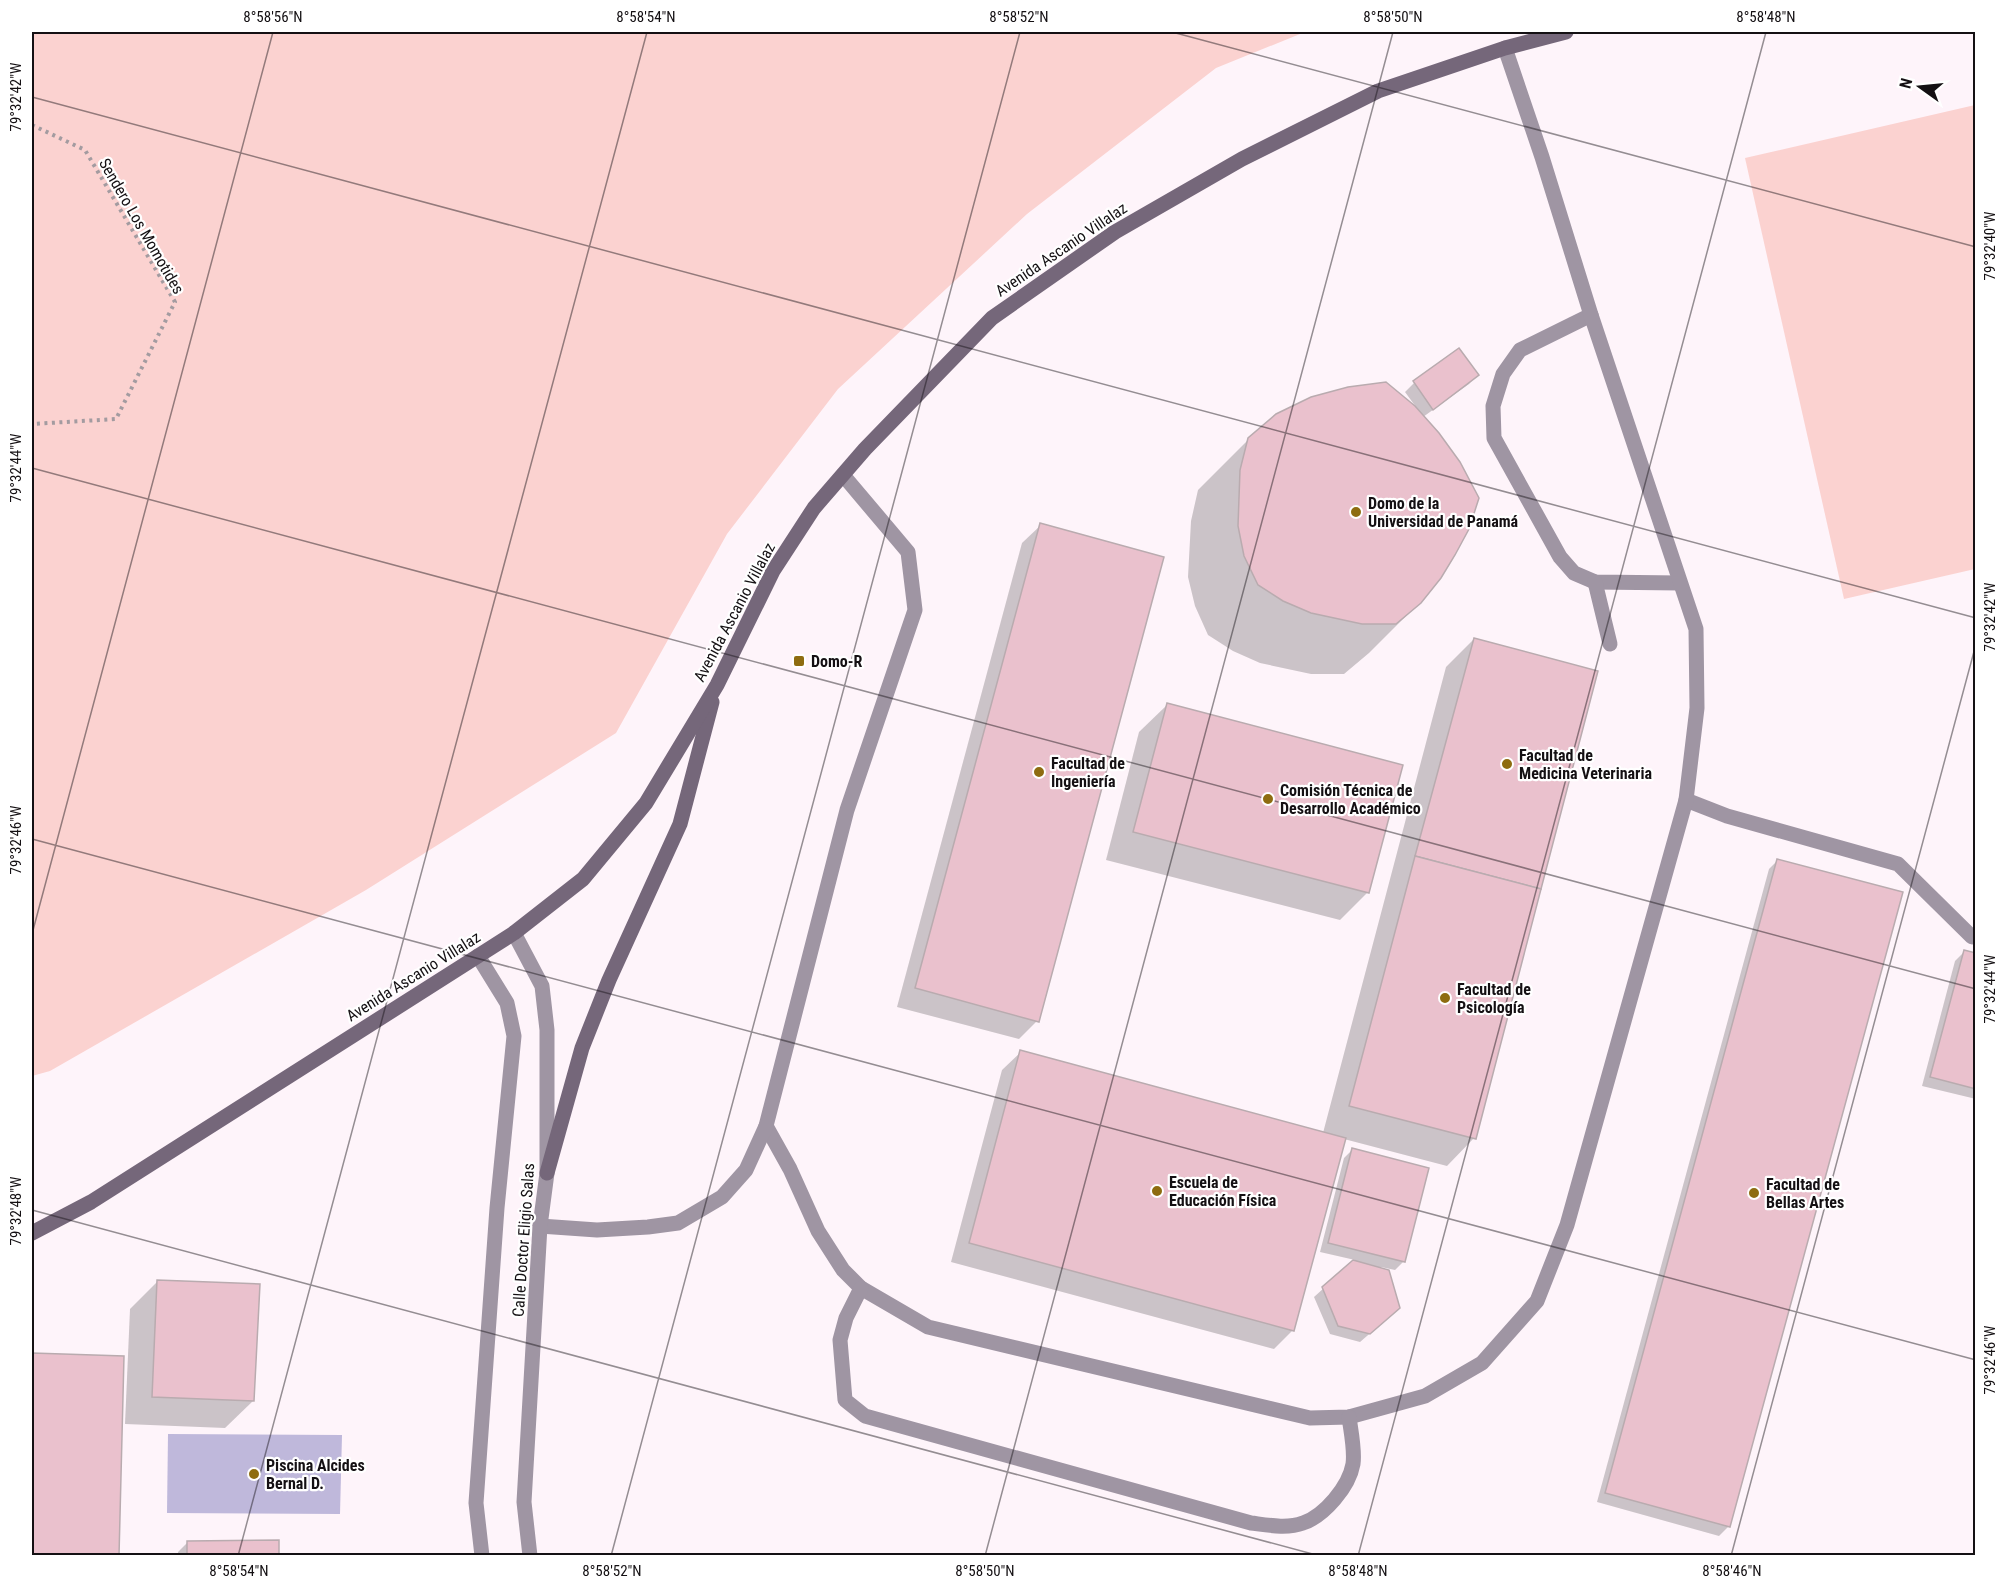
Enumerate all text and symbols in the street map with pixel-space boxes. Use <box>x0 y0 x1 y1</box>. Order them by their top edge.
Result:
text: 8°58'56"N <box>243 8 303 26</box>
text: 8°58'54"N <box>616 8 676 26</box>
text: 8°58'52"N <box>989 8 1049 26</box>
text: 8°58'50"N <box>1363 8 1423 26</box>
text: 8°58'48"N <box>1736 8 1796 26</box>
north arrow <box>1890 57 1950 117</box>
text: 79°32'42"W <box>7 62 25 131</box>
text: N <box>1896 76 1916 90</box>
street label: Sendero Los Momotides <box>95 155 188 297</box>
street label: Avenida Ascanio Villalaz <box>992 198 1131 300</box>
text: 79°32'40"W <box>1981 211 1999 280</box>
text: 79°32'44"W <box>7 433 25 502</box>
place label: Domo de la Universidad de Panamá <box>1368 494 1519 531</box>
marker: Domo de la Universidad de Panamá <box>1349 505 1363 519</box>
street label: Avenida Ascanio Villalaz <box>690 540 779 685</box>
text: 79°32'42"W <box>1981 582 1999 651</box>
place label: Domo-R <box>811 652 863 671</box>
marker: Domo-R <box>792 654 806 668</box>
place label: Facultad de Medicina Veterinaria <box>1519 746 1652 783</box>
place label: Facultad de Ingeniería <box>1051 754 1125 791</box>
marker: Facultad de Medicina Veterinaria <box>1500 757 1514 771</box>
marker: Facultad de Ingeniería <box>1032 765 1046 779</box>
place label: Comisión Técnica de Desarrollo Académico <box>1280 781 1421 818</box>
marker: Comisión Técnica de Desarrollo Académico <box>1261 792 1275 806</box>
text: 79°32'46"W <box>7 805 25 874</box>
street label: Avenida Ascanio Villalaz <box>343 927 484 1025</box>
text: 79°32'44"W <box>1981 954 1999 1023</box>
place label: Facultad de Psicología <box>1457 980 1531 1017</box>
marker: Facultad de Psicología <box>1438 991 1452 1005</box>
street label: Calle Doctor Eligio Salas <box>509 1162 538 1318</box>
place label: Escuela de Educación Física <box>1169 1173 1277 1210</box>
place label: Facultad de Bellas Artes <box>1766 1175 1844 1212</box>
text: 79°32'48"W <box>7 1176 25 1245</box>
marker: Escuela de Educación Física <box>1150 1184 1164 1198</box>
marker: Facultad de Bellas Artes <box>1747 1186 1761 1200</box>
text: 79°32'46"W <box>1981 1325 1999 1394</box>
place label: Piscina Alcides Bernal D. <box>266 1456 365 1493</box>
marker: Piscina Alcides Bernal D. <box>247 1467 261 1481</box>
text: 8°58'54"N <box>209 1562 269 1580</box>
text: 8°58'52"N <box>582 1562 642 1580</box>
text: 8°58'50"N <box>955 1562 1015 1580</box>
text: 8°58'48"N <box>1328 1562 1388 1580</box>
text: 8°58'46"N <box>1702 1562 1762 1580</box>

